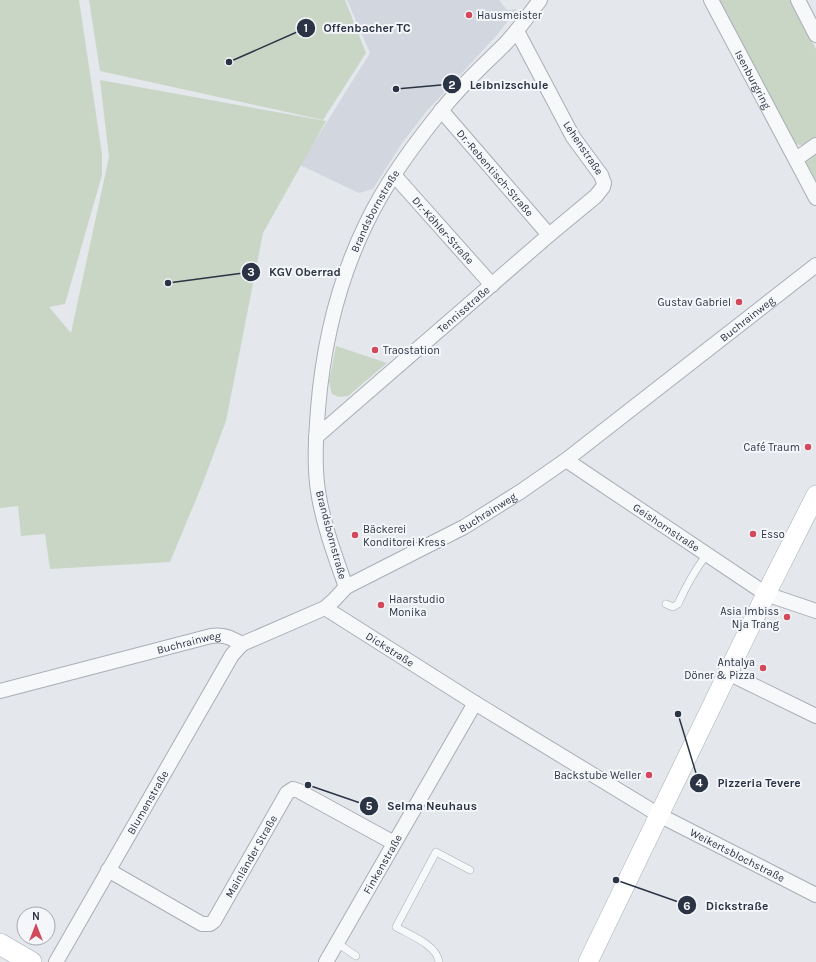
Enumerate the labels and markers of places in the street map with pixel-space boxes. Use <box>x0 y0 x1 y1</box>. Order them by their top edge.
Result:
place label: Hausmeister <box>477 9 542 22</box>
marker: Hausmeister <box>464 10 474 20</box>
callout: Offenbacher TC <box>296 16 419 40</box>
callout: Leibnizschule <box>442 72 556 96</box>
callout: KGV Oberrad <box>241 260 349 284</box>
place label: Gustav Gabriel <box>658 296 731 309</box>
marker: Gustav Gabriel <box>734 297 744 307</box>
place label: Traostation <box>383 344 440 357</box>
marker: Traostation <box>370 345 380 355</box>
place label: Café Traum <box>743 441 800 454</box>
marker: Café Traum <box>803 442 813 452</box>
place label: Bäckerei Konditorei Kress <box>363 523 446 549</box>
place label: Esso <box>761 528 785 541</box>
marker: Esso <box>748 529 758 539</box>
marker: Bäckerei Konditorei Kress <box>350 530 360 540</box>
place label: Haarstudio Monika <box>389 593 445 619</box>
marker: Haarstudio Monika <box>376 600 386 610</box>
place label: Asia Imbiss Nja Trang <box>720 605 780 631</box>
marker: Asia Imbiss Nja Trang <box>782 612 792 622</box>
place label: Antalya Döner & Pizza <box>684 656 755 682</box>
marker: Antalya Döner & Pizza <box>758 663 768 673</box>
place label: Backstube Weller <box>554 769 641 782</box>
marker: Backstube Weller <box>644 770 654 780</box>
callout: Pizzeria Tevere <box>689 771 808 795</box>
callout: Selma Neuhaus <box>359 794 485 818</box>
callout: Dickstraße <box>677 893 776 917</box>

